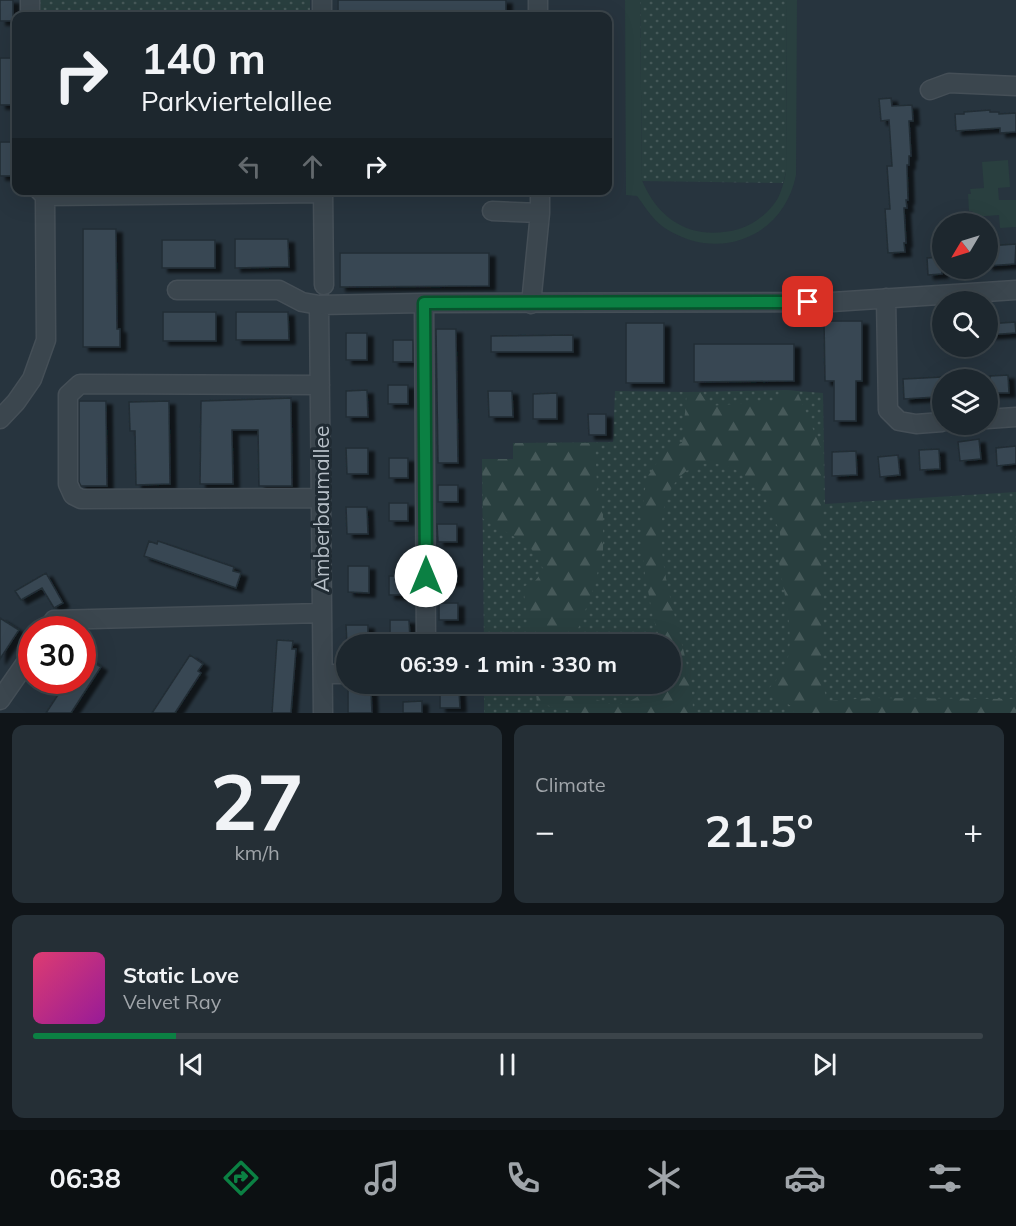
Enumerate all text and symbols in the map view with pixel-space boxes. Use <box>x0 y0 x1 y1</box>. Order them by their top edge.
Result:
text: 140 m <box>141 32 266 85</box>
icon: right <box>42 36 120 114</box>
text: Parkviertelallee <box>141 84 332 118</box>
icon: left <box>233 150 266 183</box>
icon: ahead <box>296 150 329 183</box>
icon: right <box>359 150 392 183</box>
north arrow <box>932 213 998 279</box>
map controls <box>932 213 998 435</box>
pin <box>782 276 833 327</box>
icon: arrive <box>791 285 824 318</box>
button: search <box>932 291 998 357</box>
button: layers <box>932 369 998 435</box>
street label: Amberbaumallee <box>308 426 334 592</box>
position arrow <box>394 544 458 608</box>
speed limit sign: 30 <box>18 616 96 694</box>
text: 06:39 · 1 min · 330 m <box>400 650 617 678</box>
text: 27 <box>210 752 304 850</box>
text: Climate <box>535 772 606 797</box>
text: 21.5° <box>704 802 814 858</box>
text: − <box>535 810 555 851</box>
text: + <box>963 810 983 851</box>
text: km/h <box>234 840 280 865</box>
text: Static Love <box>123 961 239 989</box>
text: Velvet Ray <box>123 989 221 1014</box>
icon: previous <box>175 1048 208 1081</box>
icon: pause <box>491 1048 524 1081</box>
icon: next <box>808 1048 841 1081</box>
icon: directions <box>220 1157 262 1199</box>
icon: music <box>361 1157 403 1199</box>
icon: phone <box>502 1157 544 1199</box>
icon: climate <box>643 1157 685 1199</box>
icon: car <box>784 1157 826 1199</box>
icon: filters <box>924 1157 966 1199</box>
text: 06:38 <box>49 1161 121 1195</box>

